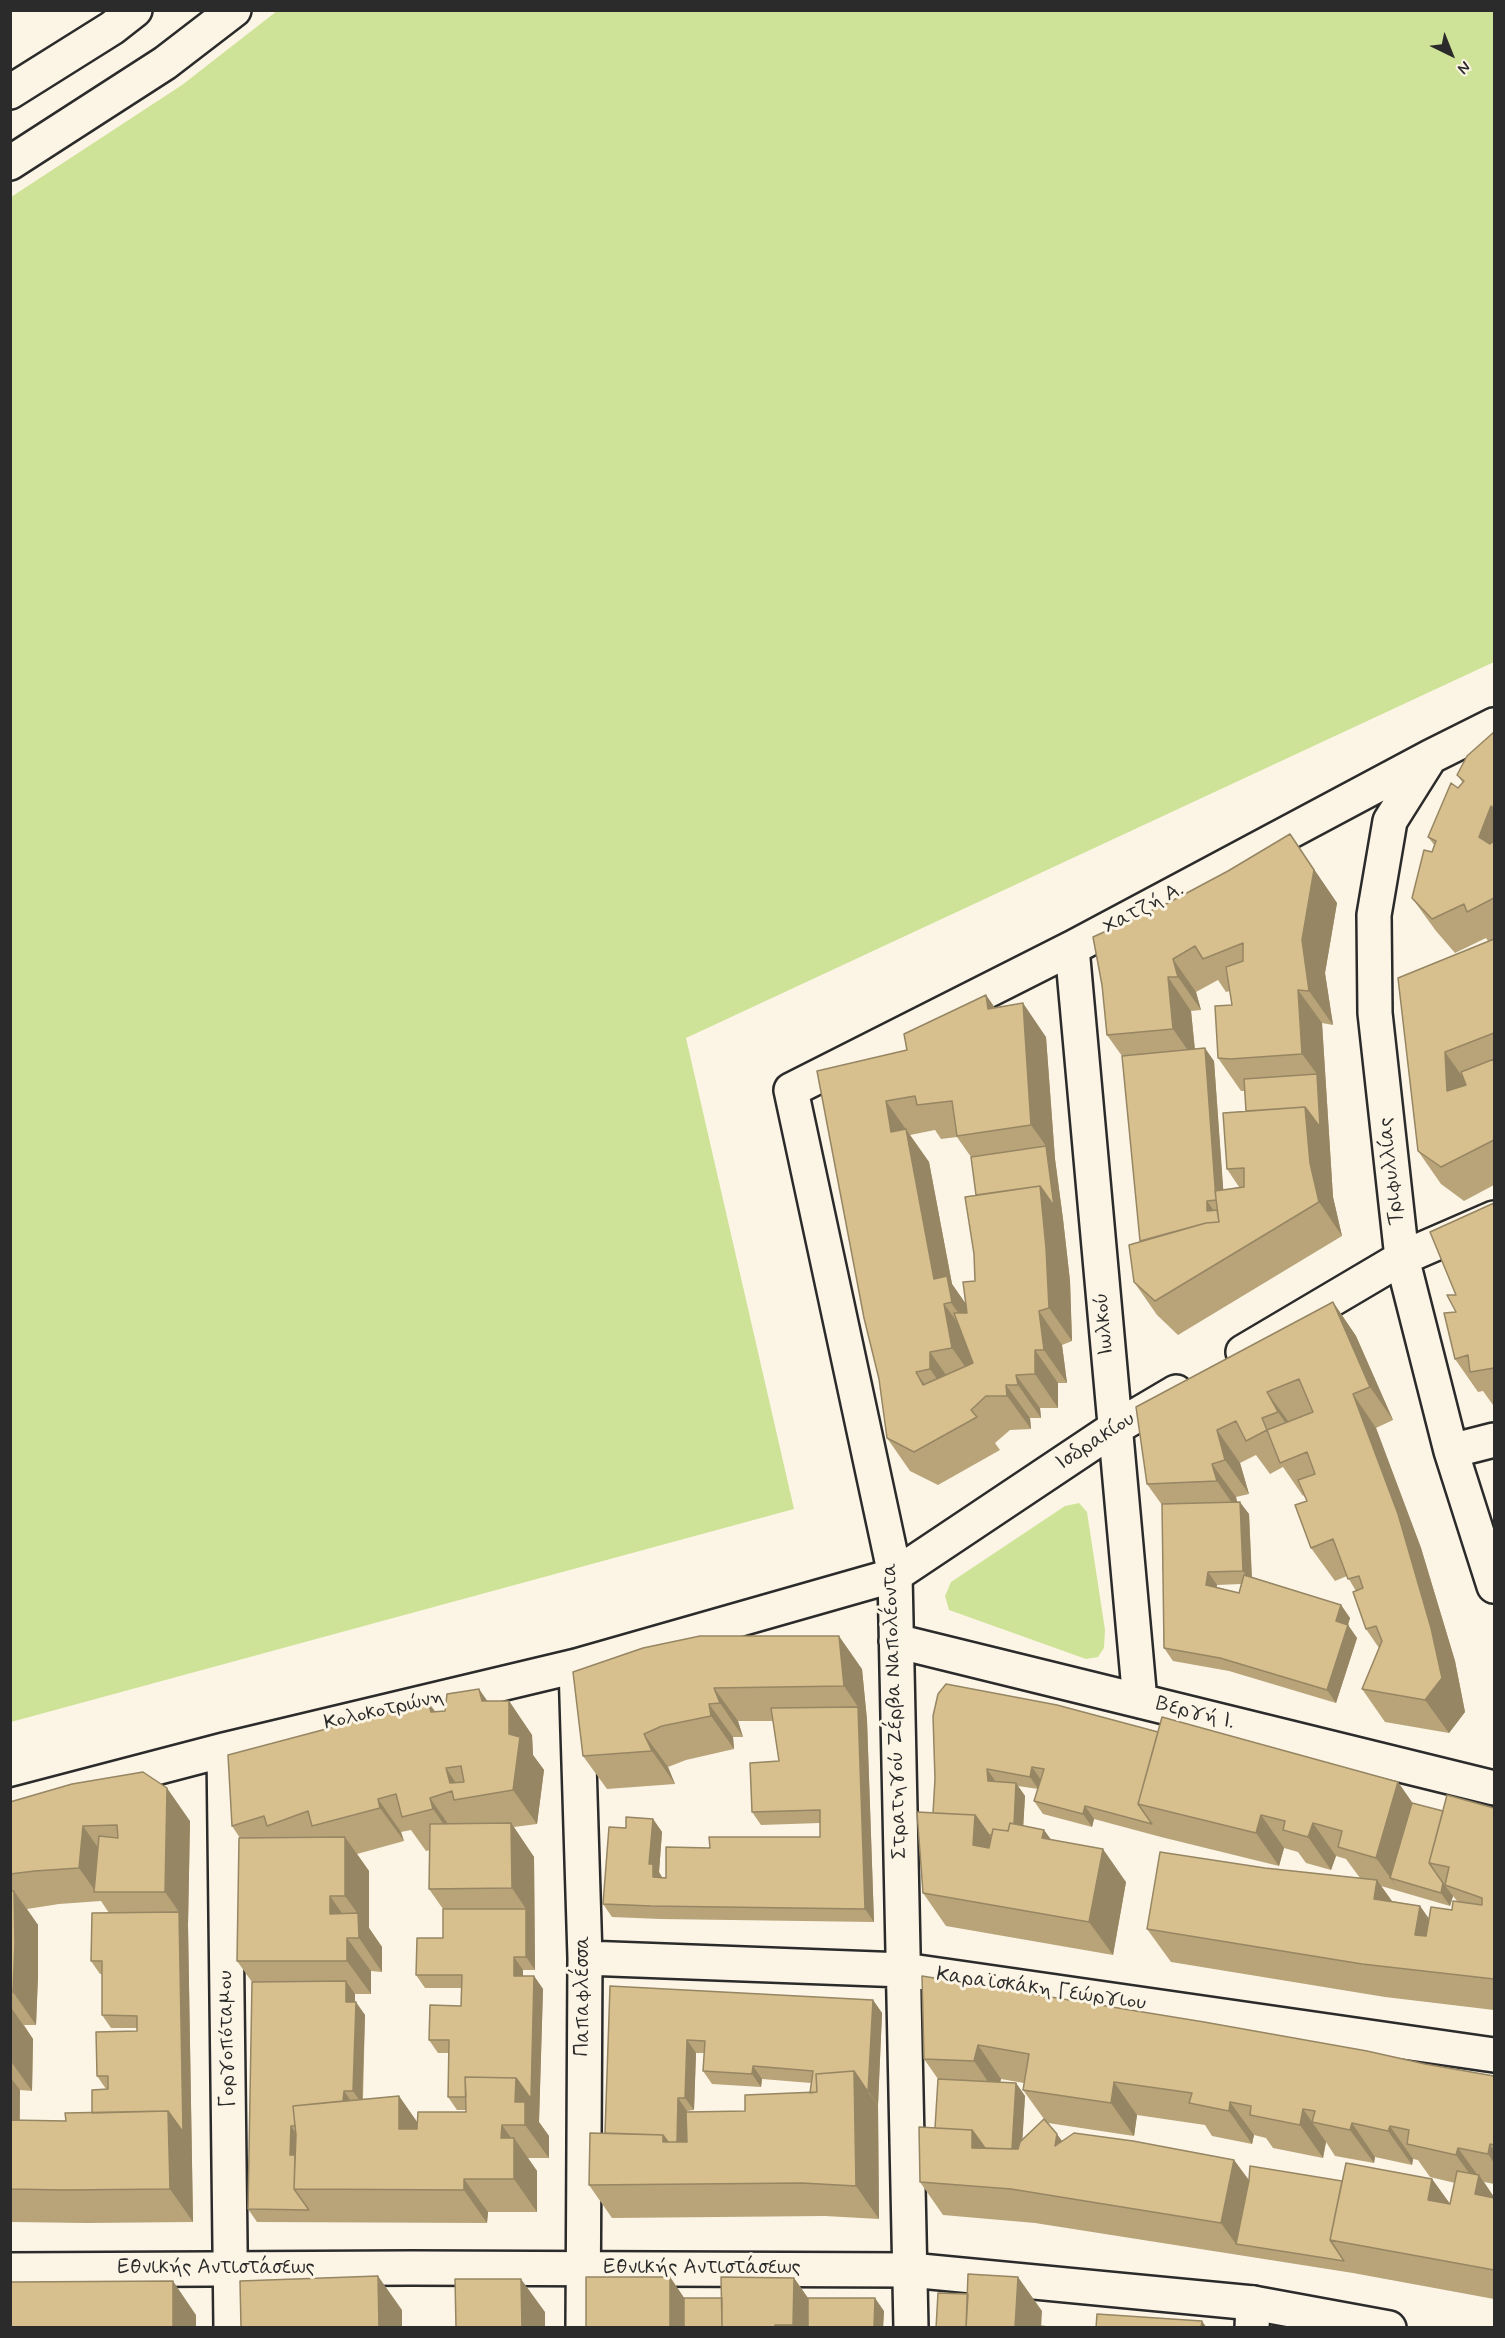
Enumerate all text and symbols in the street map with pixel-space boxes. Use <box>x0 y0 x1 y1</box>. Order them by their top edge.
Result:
north arrow <box>1421 24 1481 84</box>
text: N <box>1453 56 1475 79</box>
street label: Χατζή Α. <box>1100 877 1188 941</box>
street label: Τριφυλλίας <box>1374 1116 1410 1226</box>
street label: Ιωλκού <box>1090 1292 1120 1356</box>
street label: Ισδρακίου <box>1052 1407 1140 1477</box>
street label: Στρατηγού Ζέρβα Ναπολέοντα <box>878 1562 914 1860</box>
street label: Κολοκοτρώνη <box>322 1685 446 1737</box>
street label: Βεργή Ι. <box>1153 1692 1237 1736</box>
street label: Παπαφλέσσα <box>571 1935 597 2057</box>
street label: Καραϊσκάκη Γεώργιου <box>935 1963 1147 2017</box>
street label: Γοργοπόταμου <box>214 1970 242 2108</box>
street label: Εθνικής Αντιστάσεως <box>117 2256 315 2282</box>
street label: Εθνικής Αντιστάσεως <box>603 2256 801 2282</box>

